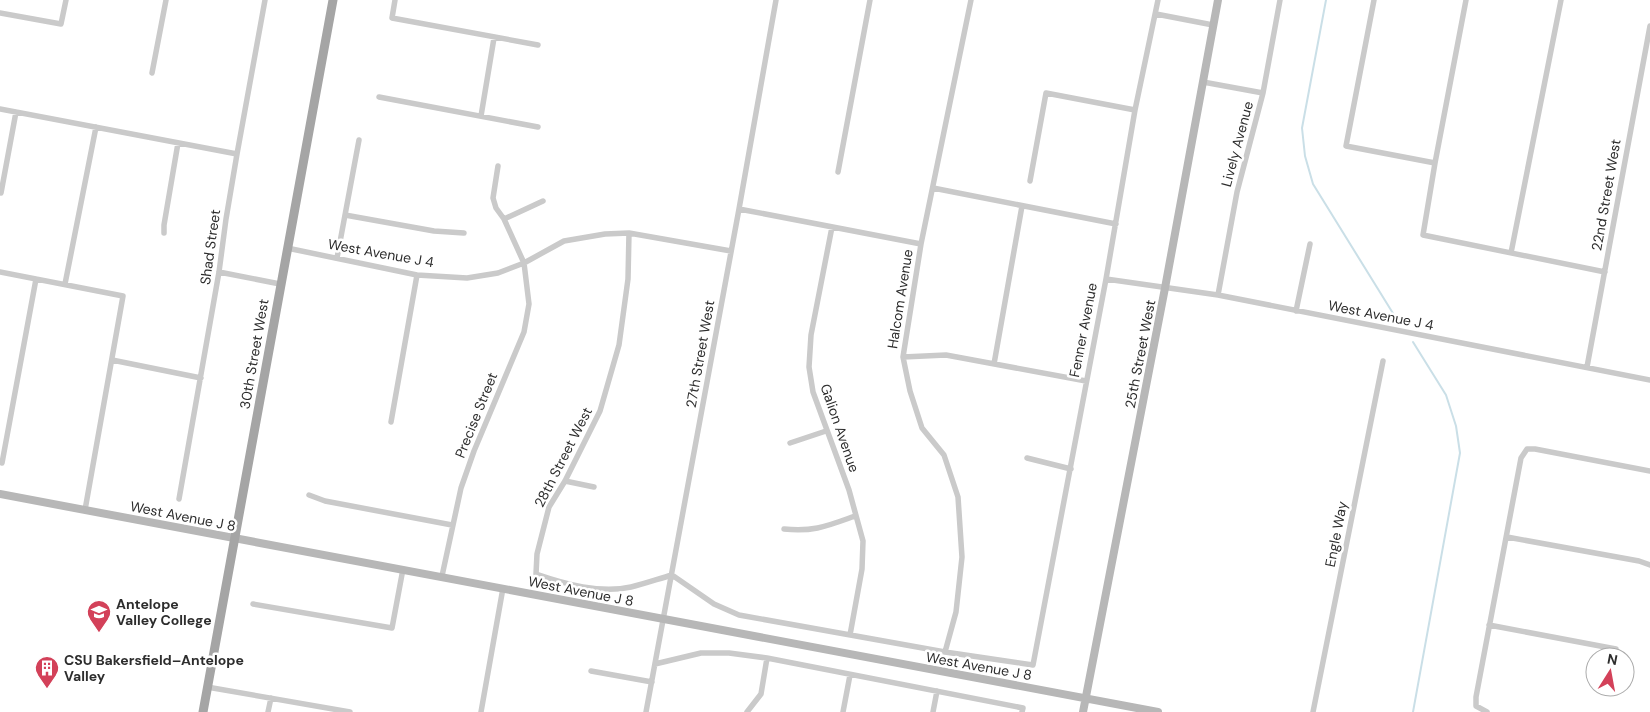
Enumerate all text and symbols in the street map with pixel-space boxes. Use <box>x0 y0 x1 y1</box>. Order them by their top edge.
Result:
street label: Lively Avenue <box>1217 99 1257 189</box>
street label: 22nd Street West <box>1587 138 1625 252</box>
street label: Shad Street <box>196 208 224 286</box>
street label: West Avenue J 4 <box>327 235 436 271</box>
street label: Halcom Avenue <box>883 248 917 350</box>
street label: Fenner Avenue <box>1065 281 1101 379</box>
street label: West Avenue J 4 <box>1327 296 1436 334</box>
street label: 30th Street West <box>235 298 273 410</box>
street label: 25th Street West <box>1121 298 1159 410</box>
street label: 27th Street West <box>682 299 718 409</box>
street label: Precise Street <box>451 370 501 460</box>
street label: Galion Avenue <box>816 381 864 475</box>
street label: 28th Street West <box>530 404 596 510</box>
street label: West Avenue J 8 <box>129 497 237 535</box>
street label: Engle Way <box>1321 499 1351 568</box>
street label: West Avenue J 8 <box>527 572 635 610</box>
place label: Antelope Valley College <box>116 595 212 629</box>
school or university icon: Antelope Valley College <box>86 599 112 633</box>
north arrow <box>1585 647 1635 697</box>
street label: West Avenue J 8 <box>925 648 1033 684</box>
text: N <box>1606 649 1619 669</box>
place label: CSU Bakersfield–Antelope Valley <box>64 651 244 685</box>
building icon: CSU Bakersfield–Antelope Valley <box>34 655 60 689</box>

